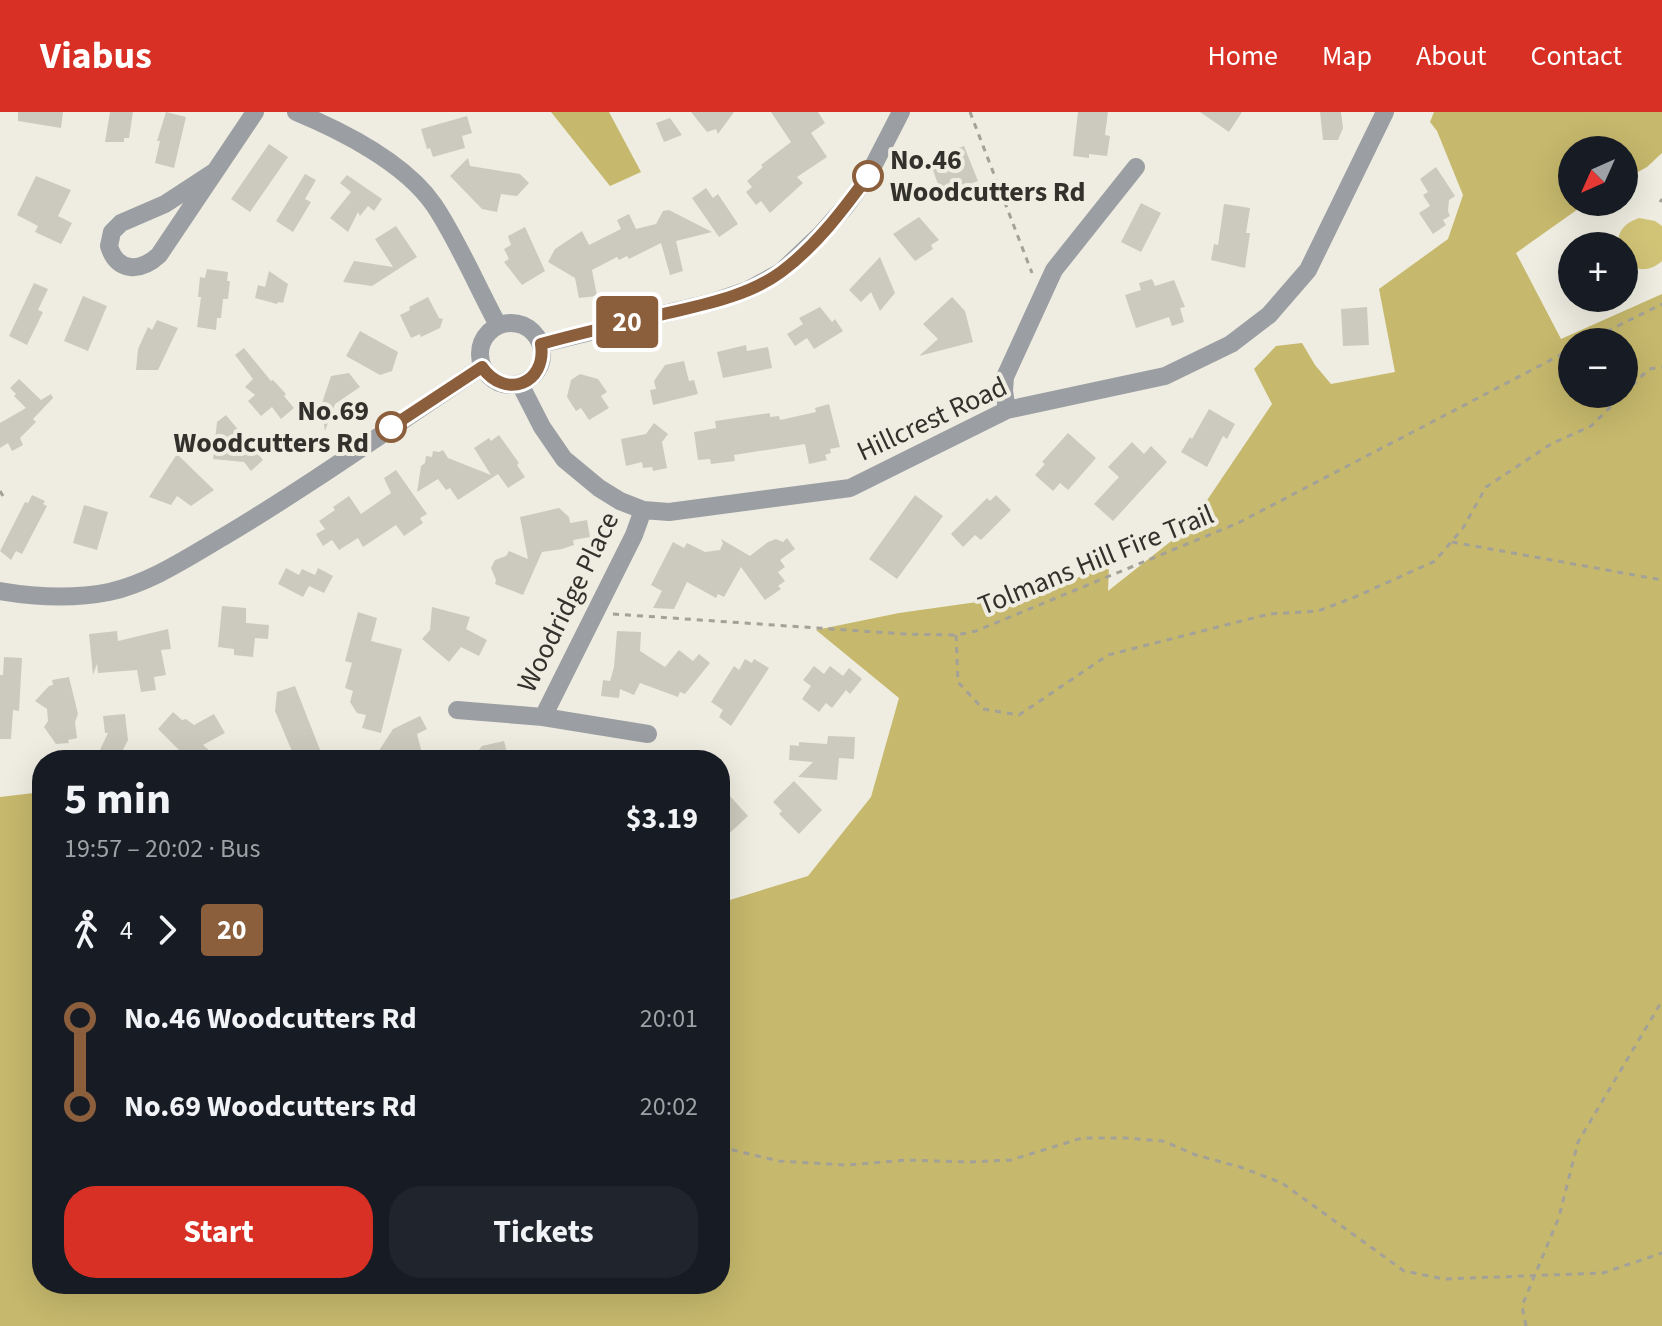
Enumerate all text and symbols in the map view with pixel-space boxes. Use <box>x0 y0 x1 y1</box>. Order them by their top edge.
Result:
text: Viabus <box>40 29 152 83</box>
text: Home <box>1207 36 1278 76</box>
text: Map <box>1322 36 1372 76</box>
text: About <box>1416 36 1487 76</box>
text: Contact <box>1531 36 1622 76</box>
north arrow <box>1558 136 1638 216</box>
map controls <box>1558 136 1638 408</box>
place label: No.46 Woodcutters Rd <box>890 140 1086 212</box>
marker: No.46 Woodcutters Rd <box>853 161 883 191</box>
button: + <box>1558 232 1638 312</box>
line badge: 20 <box>591 296 663 348</box>
text: 20 <box>612 302 642 342</box>
button: − <box>1558 328 1638 408</box>
street label: Hillcrest Road <box>850 367 1014 471</box>
place label: No.69 Woodcutters Rd <box>173 391 369 463</box>
marker: No.69 Woodcutters Rd <box>376 412 406 442</box>
street label: Tolmans Hill Fire Trail <box>972 494 1220 626</box>
street label: Woodridge Place <box>507 505 629 699</box>
text: 5 min <box>64 768 171 831</box>
text: $3.19 <box>626 797 698 840</box>
text: 19:57 – 20:02 · Bus <box>64 830 260 867</box>
icon: walk <box>64 908 108 952</box>
icon: forward <box>145 908 189 952</box>
text: 20 <box>217 910 247 950</box>
text: 4 <box>120 912 133 949</box>
text: No.46 Woodcutters Rd <box>124 997 417 1040</box>
text: 20:01 <box>640 1000 698 1037</box>
text: No.69 Woodcutters Rd <box>124 1085 417 1128</box>
text: 20:02 <box>640 1088 698 1125</box>
button: Start <box>64 1186 373 1278</box>
button: Tickets <box>389 1186 698 1278</box>

